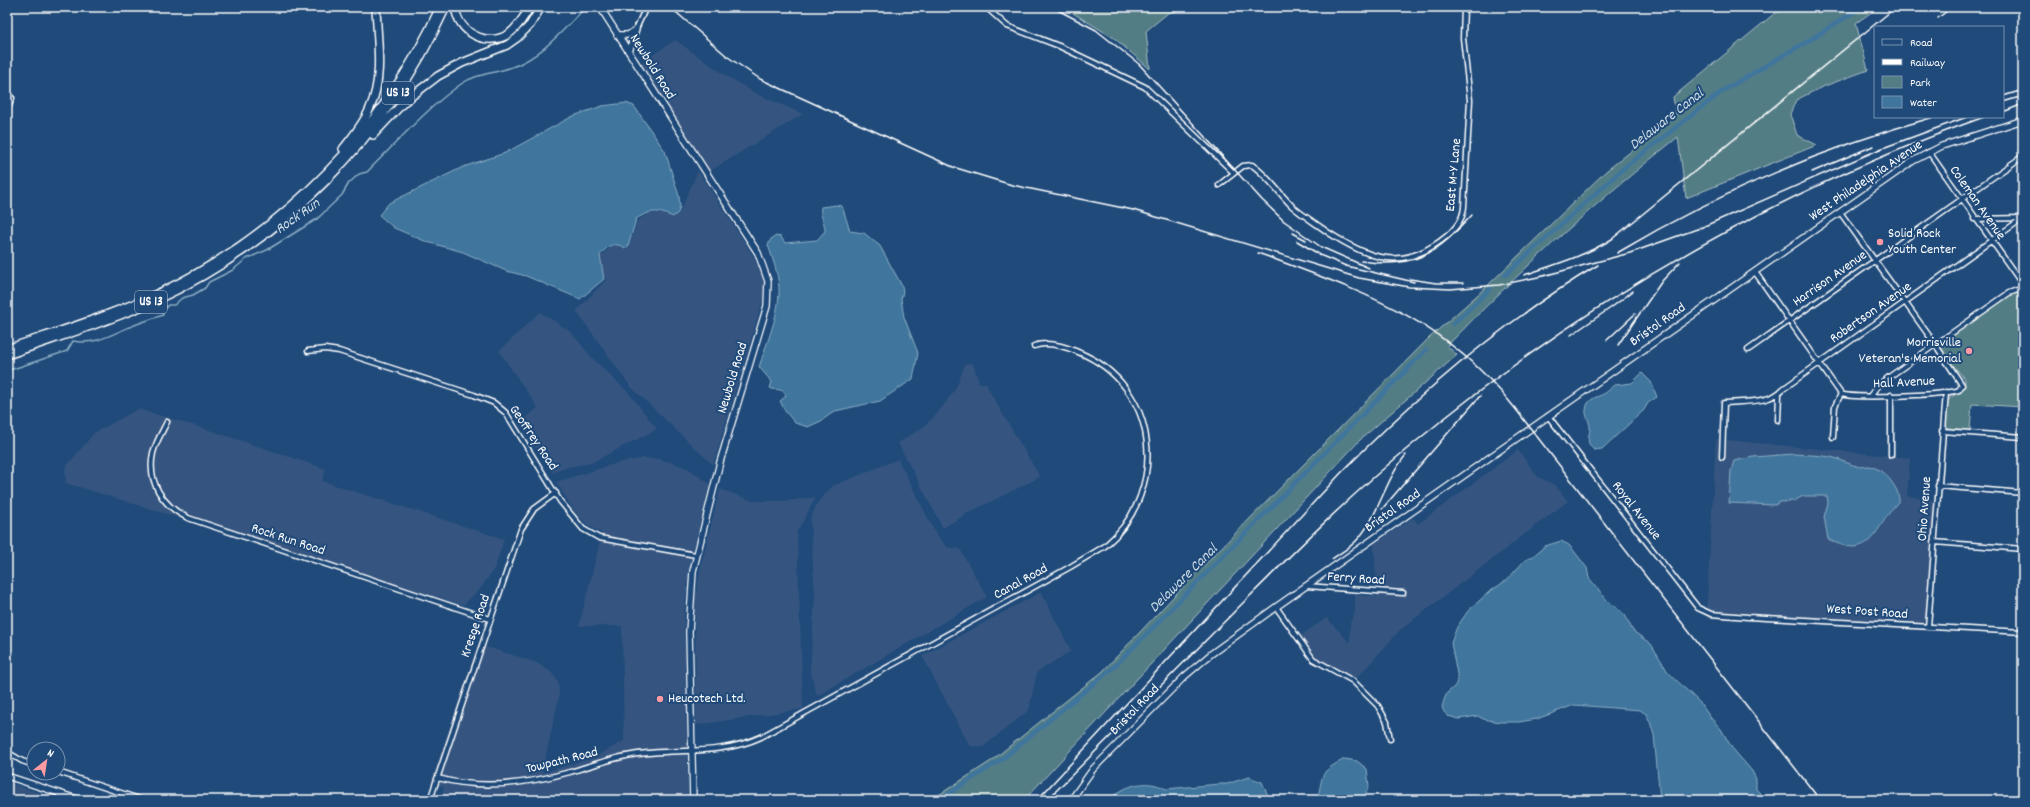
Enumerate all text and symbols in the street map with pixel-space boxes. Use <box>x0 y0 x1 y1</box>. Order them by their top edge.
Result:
legend <box>1874 26 2004 118</box>
street label: Newbold Road <box>624 30 680 104</box>
text: Road <box>1910 35 1932 52</box>
text: Railway <box>1910 55 1946 72</box>
text: Park <box>1910 75 1931 92</box>
road number: US 13 <box>382 82 414 104</box>
water label: Delaware Canal <box>1625 83 1710 156</box>
text: Water <box>1910 95 1937 112</box>
street label: West Philadelphia Avenue <box>1805 135 1927 227</box>
street label: East M-Y Lane <box>1441 138 1467 212</box>
street label: Coleman Avenue <box>1944 162 2010 244</box>
water label: Rock Run <box>271 193 326 240</box>
place label: Solid Rock Youth Center <box>1888 224 1957 260</box>
marker: Solid Rock Youth Center <box>1875 237 1885 247</box>
street label: Harrison Avenue <box>1789 246 1871 312</box>
street label: Robertson Avenue <box>1826 277 1916 349</box>
road number: US 13 <box>135 291 167 313</box>
street label: Bristol Road <box>1626 298 1690 352</box>
place label: Morrisville Veteran's Memorial <box>1859 333 1962 369</box>
street label: Newbold Road <box>713 340 753 416</box>
marker: Morrisville Veteran's Memorial <box>1964 346 1974 356</box>
street label: Hall Avenue <box>1873 371 1935 395</box>
street label: Geoffrey Road <box>504 401 562 475</box>
street label: Ohio Avenue <box>1913 476 1937 542</box>
street label: Royal Avenue <box>1607 477 1665 545</box>
street label: Bristol Road <box>1361 484 1425 538</box>
street label: Rock Run Road <box>249 519 327 561</box>
water label: Delaware Canal <box>1145 539 1224 618</box>
street label: Canal Road <box>990 559 1052 605</box>
street label: Ferry Road <box>1326 567 1386 591</box>
street label: Kresge Road <box>456 592 496 660</box>
street label: West Post Road <box>1826 599 1908 625</box>
street label: Bristol Road <box>1105 680 1165 740</box>
place label: Heucotech Ltd. <box>668 689 746 709</box>
marker: Heucotech Ltd. <box>655 694 665 704</box>
north arrow <box>26 741 66 781</box>
street label: Towpath Road <box>524 742 600 780</box>
text: N <box>44 746 57 763</box>

